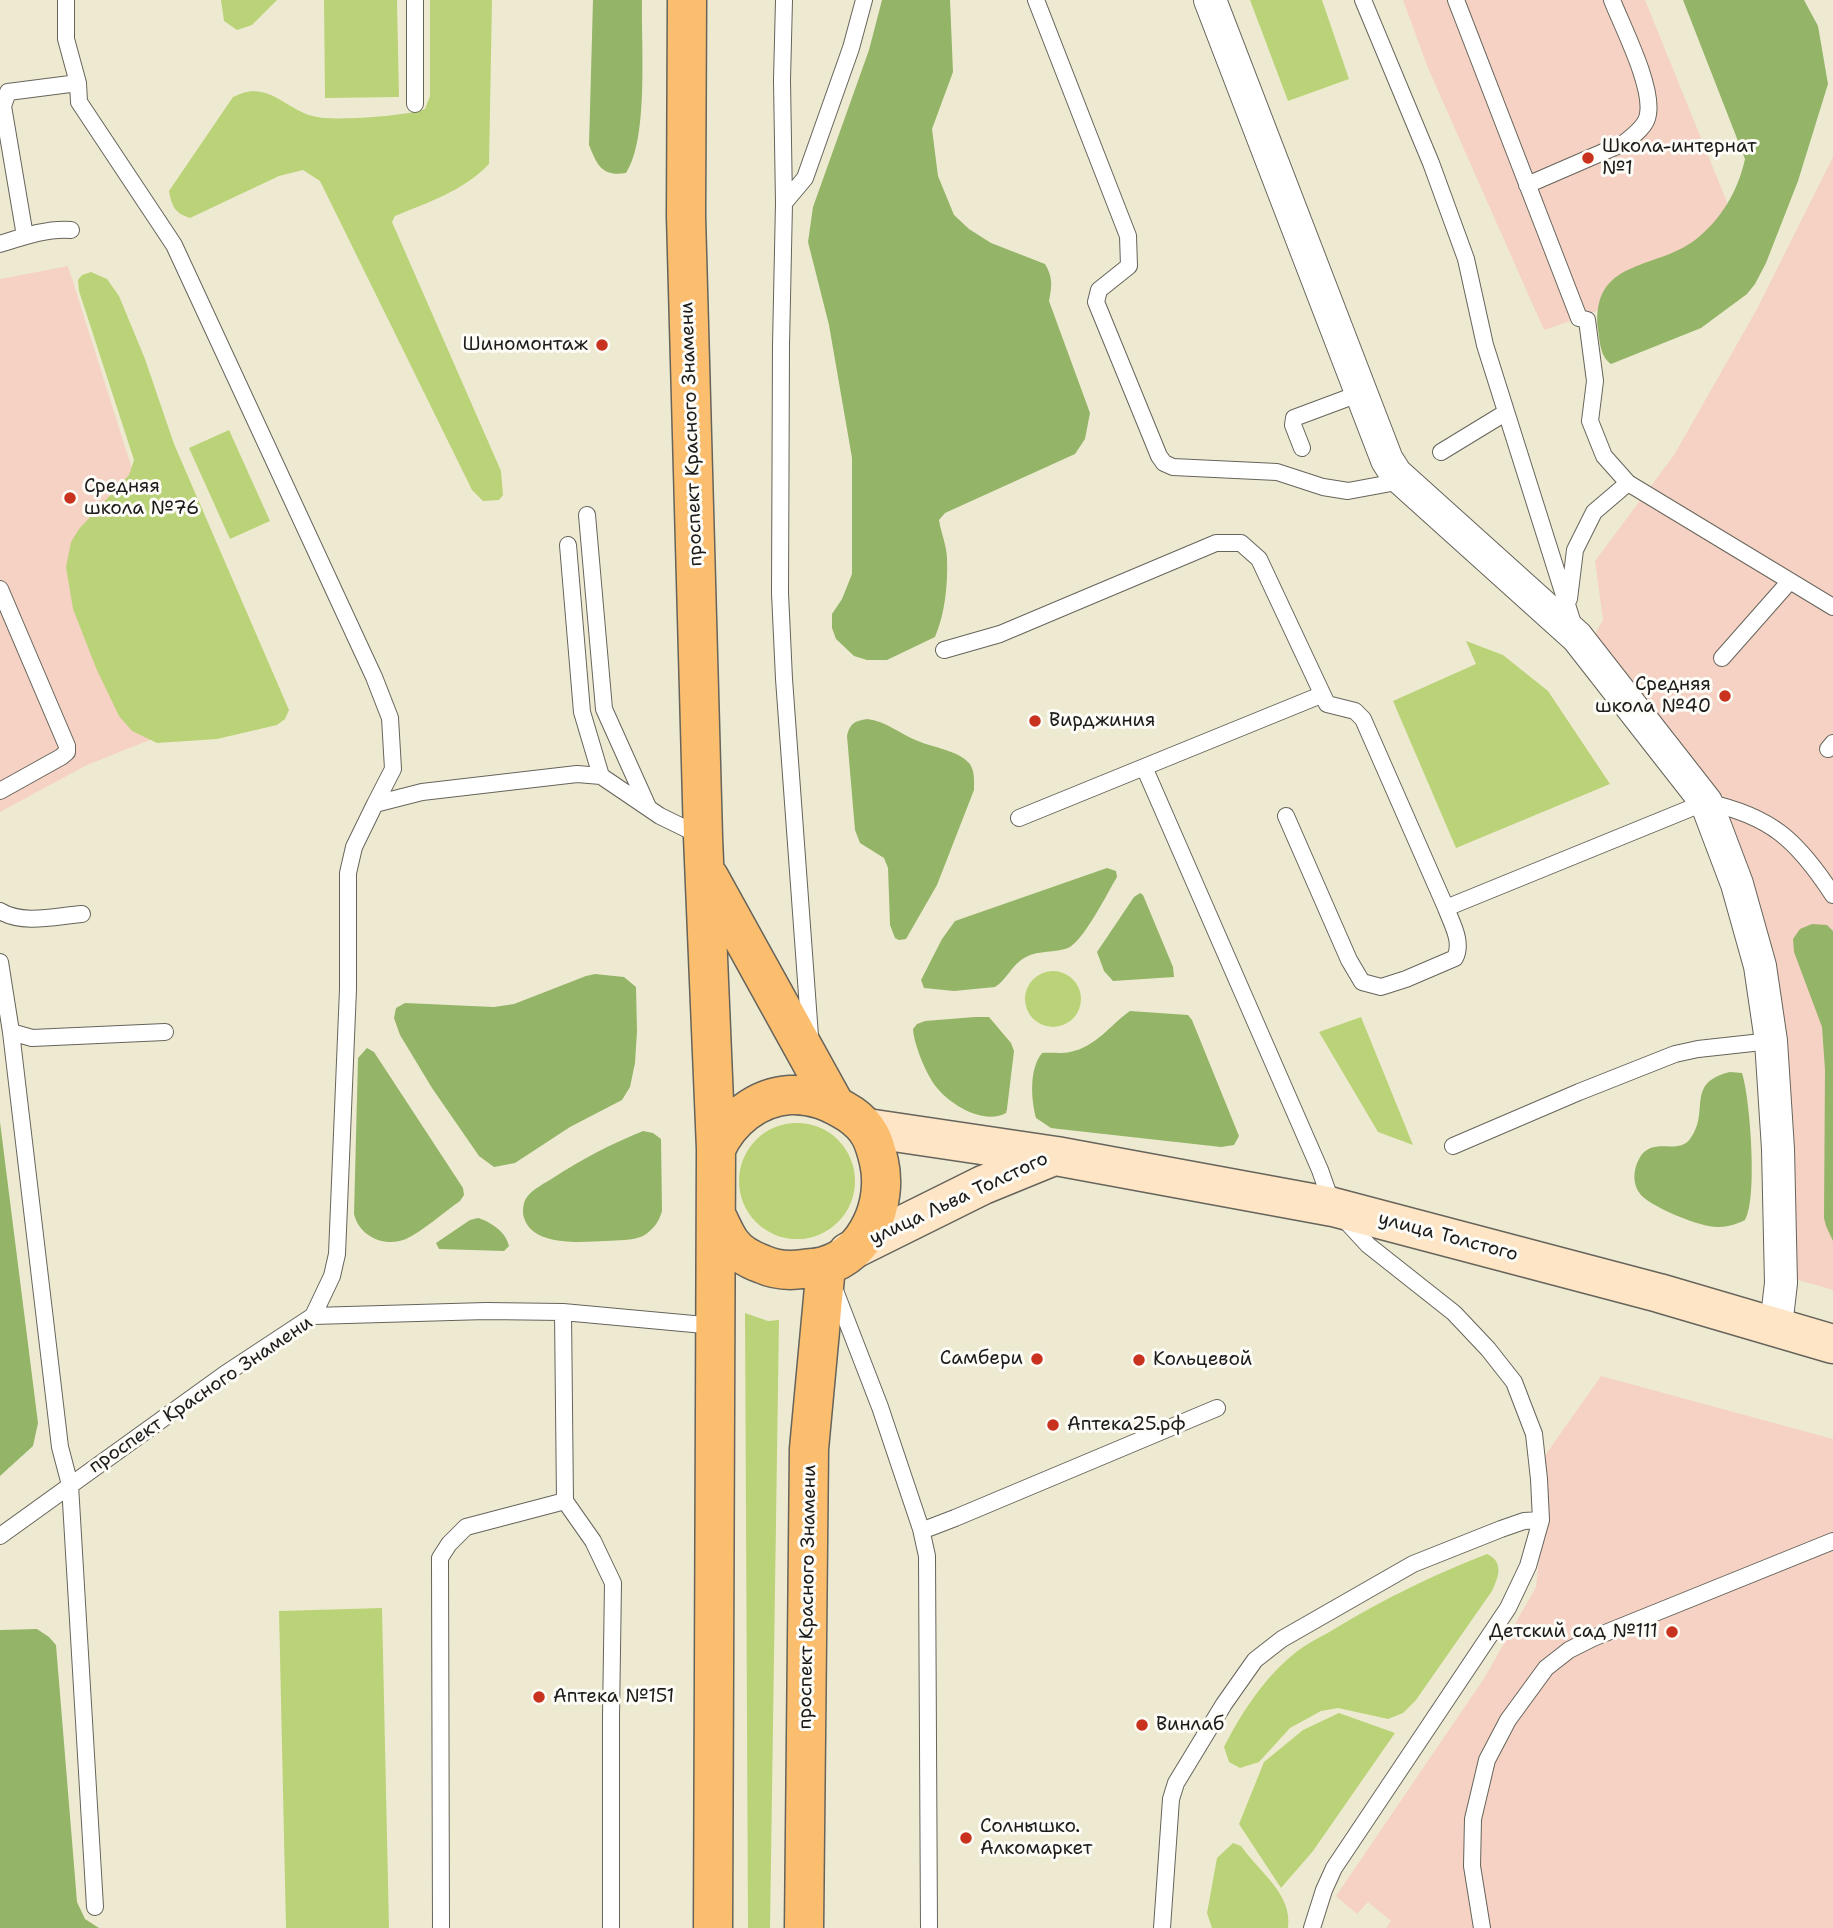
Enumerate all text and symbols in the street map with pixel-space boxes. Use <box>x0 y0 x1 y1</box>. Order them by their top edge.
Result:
place label: Школа-интернат №1 <box>1602 136 1757 180</box>
marker: Школа-интернат №1 <box>1580 150 1596 166</box>
street label: проспект Красного Знамени <box>676 301 708 567</box>
place label: Шиномонтаж <box>463 334 588 356</box>
marker: Шиномонтаж <box>594 337 610 353</box>
place label: Средняя школа №76 <box>84 476 199 520</box>
marker: Средняя школа №76 <box>62 490 78 506</box>
place label: Средняя школа №40 <box>1595 674 1711 718</box>
marker: Средняя школа №40 <box>1717 688 1733 704</box>
place label: Вирджиния <box>1049 710 1155 732</box>
marker: Вирджиния <box>1027 713 1043 729</box>
street label: улица Льва Толстого <box>866 1148 1052 1250</box>
street label: улица Толстого <box>1376 1207 1520 1267</box>
street label: проспект Красного Знамени <box>85 1311 317 1479</box>
place label: Самбери <box>940 1348 1023 1370</box>
place label: Кольцевой <box>1153 1349 1252 1371</box>
marker: Самбери <box>1029 1351 1045 1367</box>
marker: Кольцевой <box>1131 1352 1147 1368</box>
place label: Аптека25.рф <box>1067 1414 1185 1436</box>
marker: Аптека25.рф <box>1045 1417 1061 1433</box>
street label: проспект Красного Знамени <box>794 1464 822 1730</box>
place label: Детский сад №111 <box>1489 1621 1658 1643</box>
marker: Детский сад №111 <box>1664 1624 1680 1640</box>
place label: Аптека №151 <box>553 1686 675 1708</box>
marker: Аптека №151 <box>531 1689 547 1705</box>
place label: Винлаб <box>1156 1714 1224 1736</box>
marker: Винлаб <box>1134 1717 1150 1733</box>
place label: Солнышко. Алкомаркет <box>980 1816 1092 1860</box>
marker: Солнышко. Алкомаркет <box>958 1830 974 1846</box>

